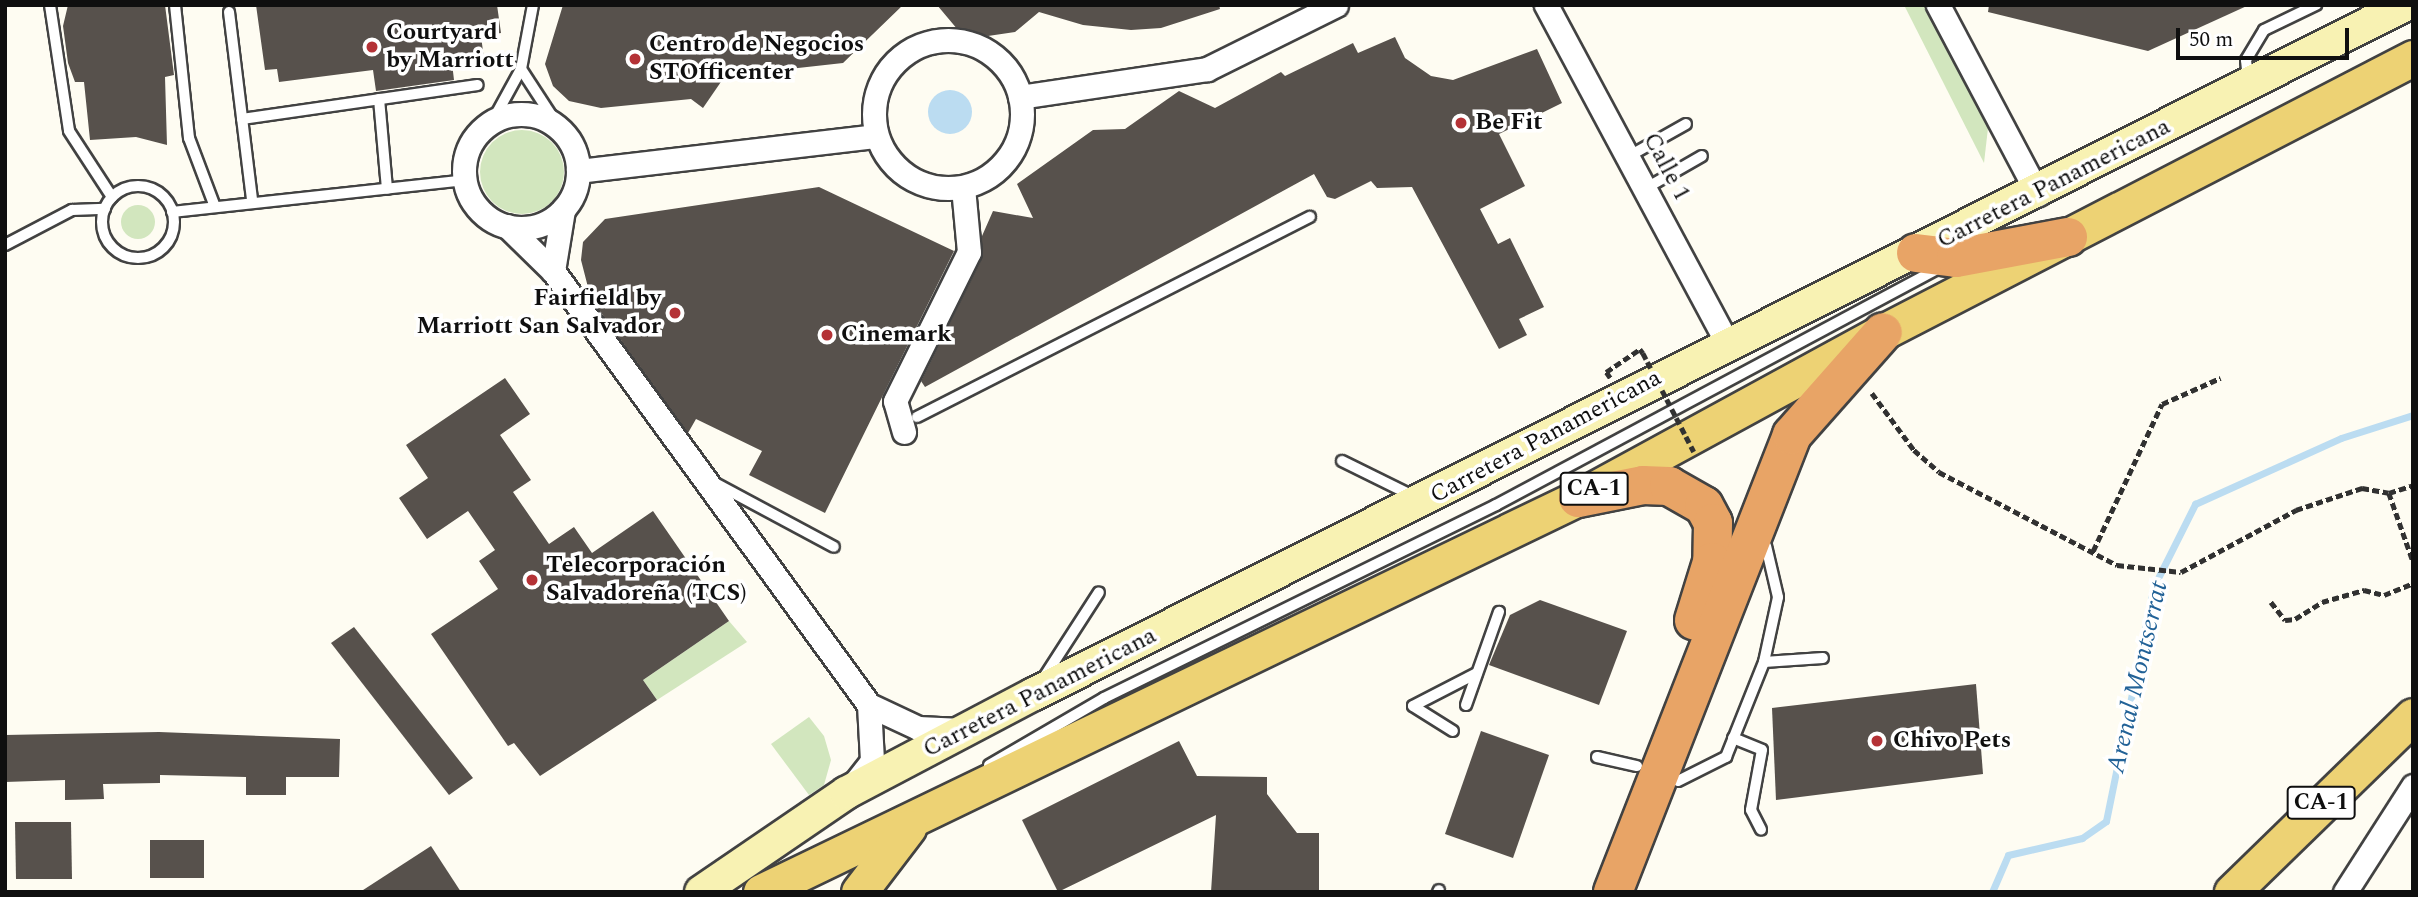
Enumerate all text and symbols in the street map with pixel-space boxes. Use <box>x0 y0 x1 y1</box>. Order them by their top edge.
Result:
scale bar <box>2180 14 2353 58</box>
place label: Courtyard by Marriott <box>386 19 514 75</box>
text: 50 m <box>2189 24 2233 56</box>
place label: Centro de Negocios STOfficenter <box>649 31 864 87</box>
marker: Courtyard by Marriott <box>364 39 380 55</box>
marker: Centro de Negocios STOfficenter <box>627 51 643 67</box>
place label: Be Fit <box>1475 109 1543 137</box>
street label: Carretera Panamericana <box>1933 113 2175 255</box>
marker: Be Fit <box>1453 115 1469 131</box>
street label: Calle 1 <box>1636 128 1696 206</box>
place label: Fairfield by Marriott San Salvador <box>416 285 661 341</box>
marker: Fairfield by Marriott San Salvador <box>667 305 683 321</box>
place label: Cinemark <box>841 321 951 349</box>
marker: Cinemark <box>819 327 835 343</box>
street label: Carretera Panamericana <box>1425 364 1667 510</box>
road number: CA-1 <box>1559 470 1629 509</box>
place label: Telecorporación Salvadoreña (TCS) <box>546 552 747 608</box>
marker: Telecorporación Salvadoreña (TCS) <box>524 572 540 588</box>
water label: Arenal Montserrat <box>2101 578 2175 776</box>
street label: Carretera Panamericana <box>919 622 1161 764</box>
place label: Chivo Pets <box>1893 727 2011 755</box>
marker: Chivo Pets <box>1867 731 1887 751</box>
road number: CA-1 <box>2286 783 2356 822</box>

